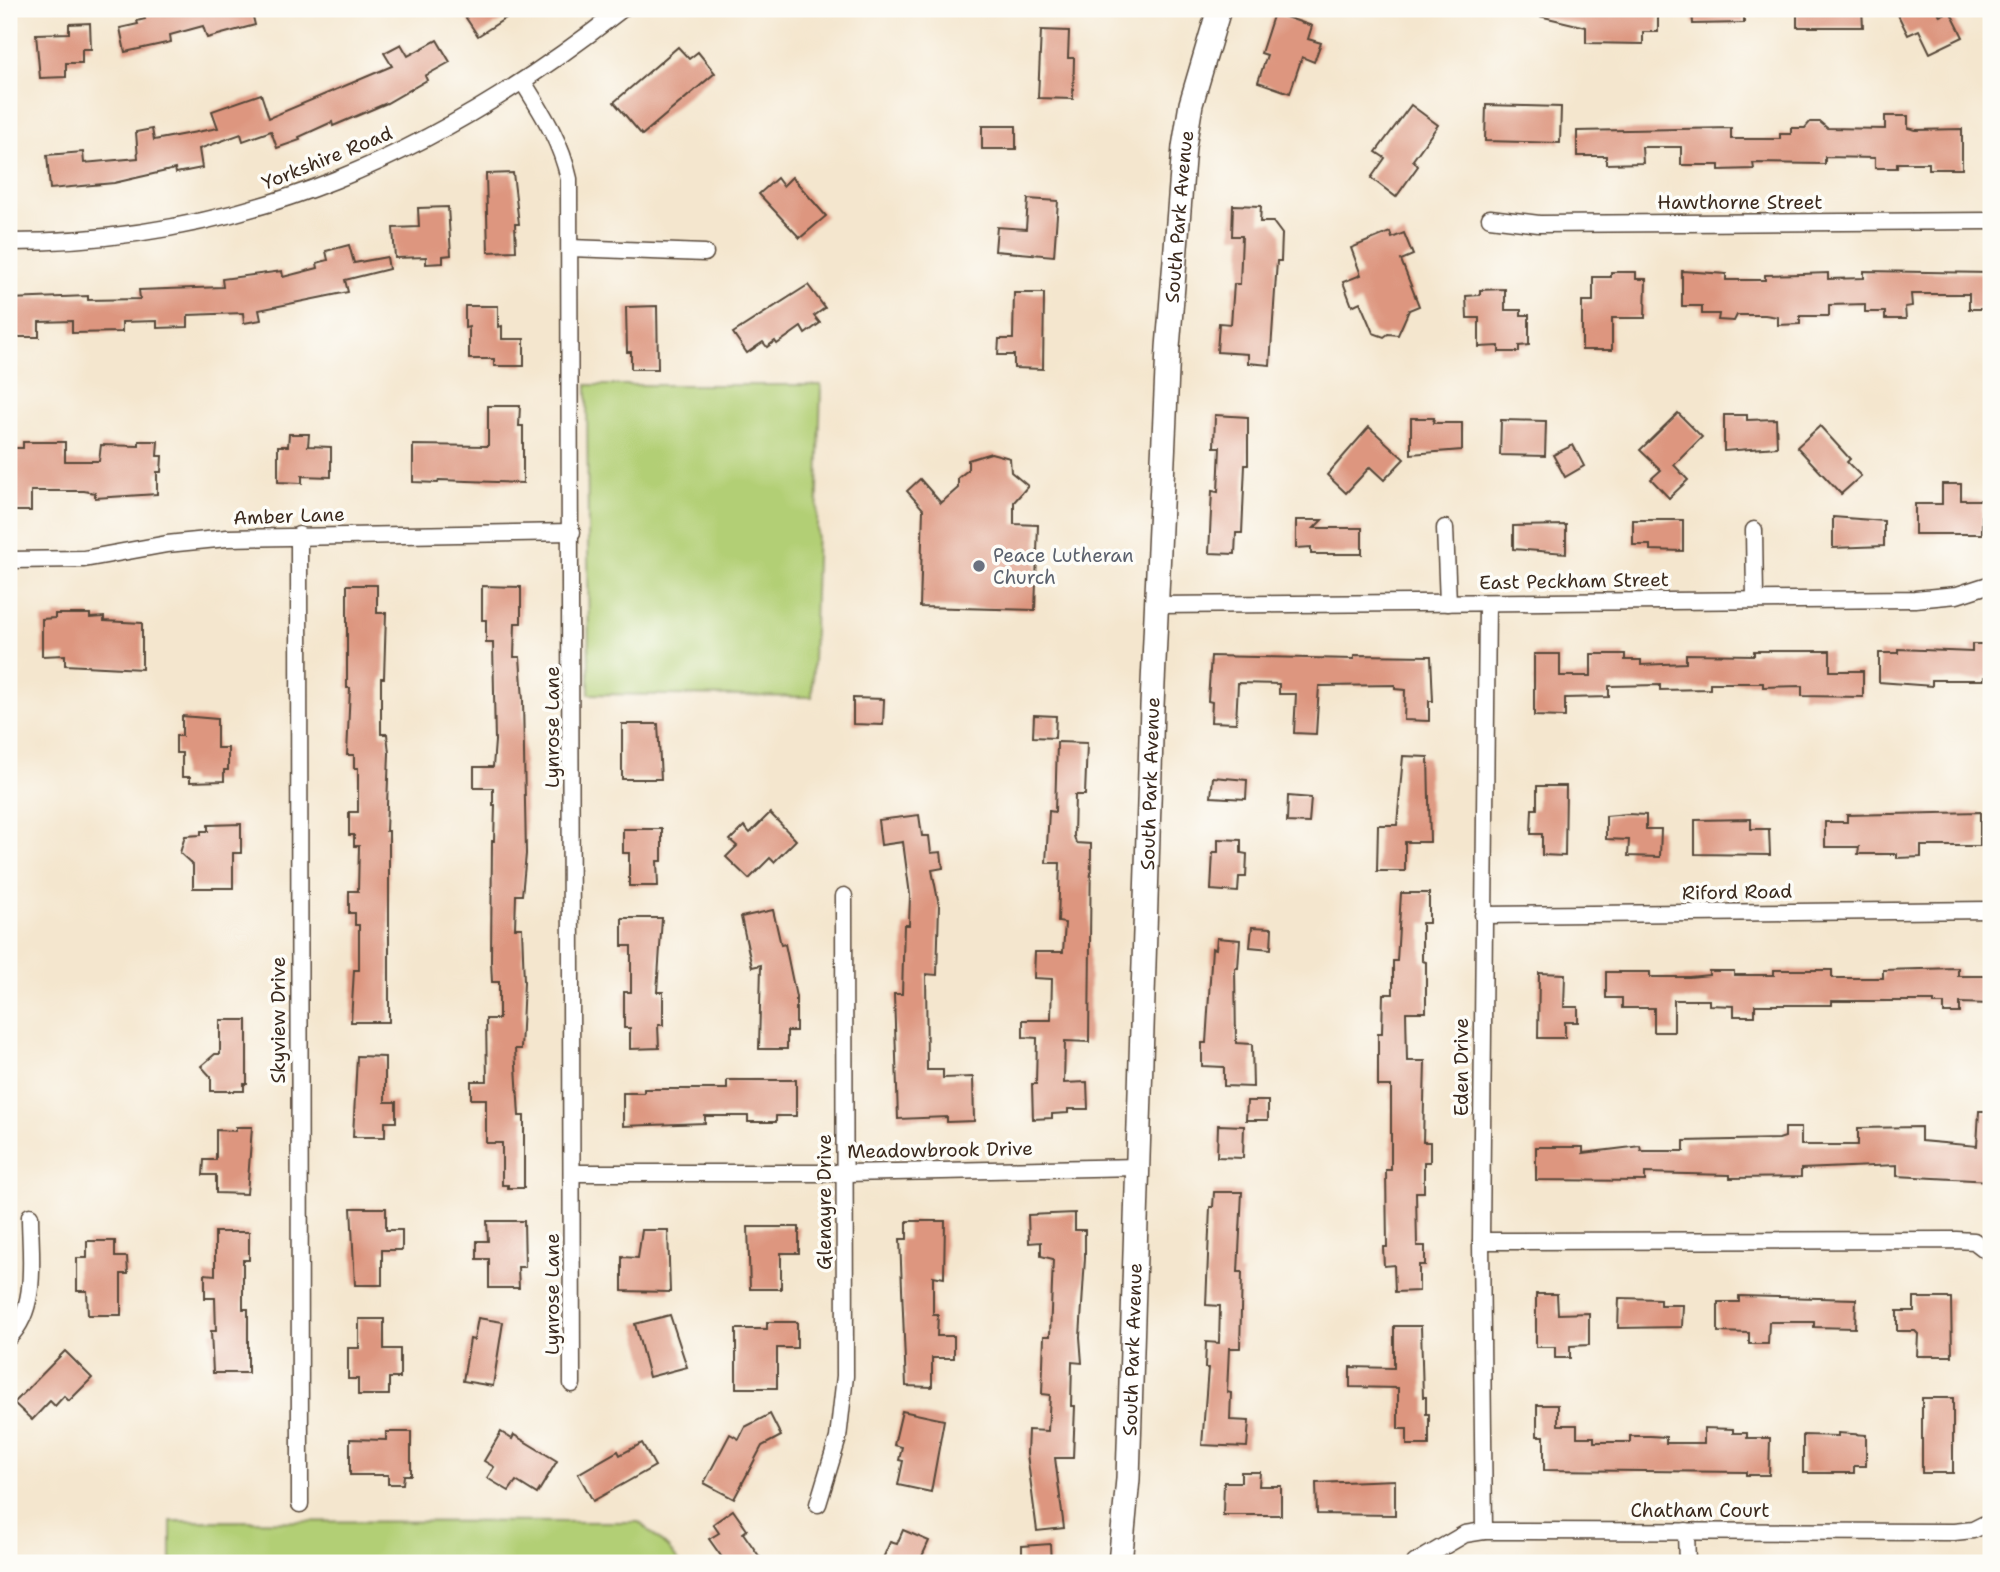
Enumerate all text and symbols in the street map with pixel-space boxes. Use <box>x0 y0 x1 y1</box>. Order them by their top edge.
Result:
street label: Yorkshire Road <box>258 120 396 196</box>
street label: South Park Avenue <box>1159 128 1199 304</box>
street label: Hawthorne Street <box>1657 190 1823 215</box>
street label: Amber Lane <box>233 502 345 530</box>
place label: Peace Lutheran Church <box>993 543 1134 590</box>
marker: Peace Lutheran Church <box>971 558 987 574</box>
street label: East Peckham Street <box>1479 567 1669 595</box>
street label: Lynrose Lane <box>540 666 565 788</box>
street label: South Park Avenue <box>1134 696 1165 871</box>
street label: Riford Road <box>1682 879 1792 905</box>
street label: Skyview Drive <box>266 956 291 1084</box>
street label: Eden Drive <box>1449 1018 1474 1116</box>
street label: Glenayre Drive <box>812 1134 837 1270</box>
street label: Meadowbrook Drive <box>847 1136 1033 1164</box>
street label: Lynrose Lane <box>540 1233 565 1355</box>
street label: South Park Avenue <box>1117 1262 1147 1437</box>
street label: Chatham Court <box>1630 1498 1770 1523</box>

